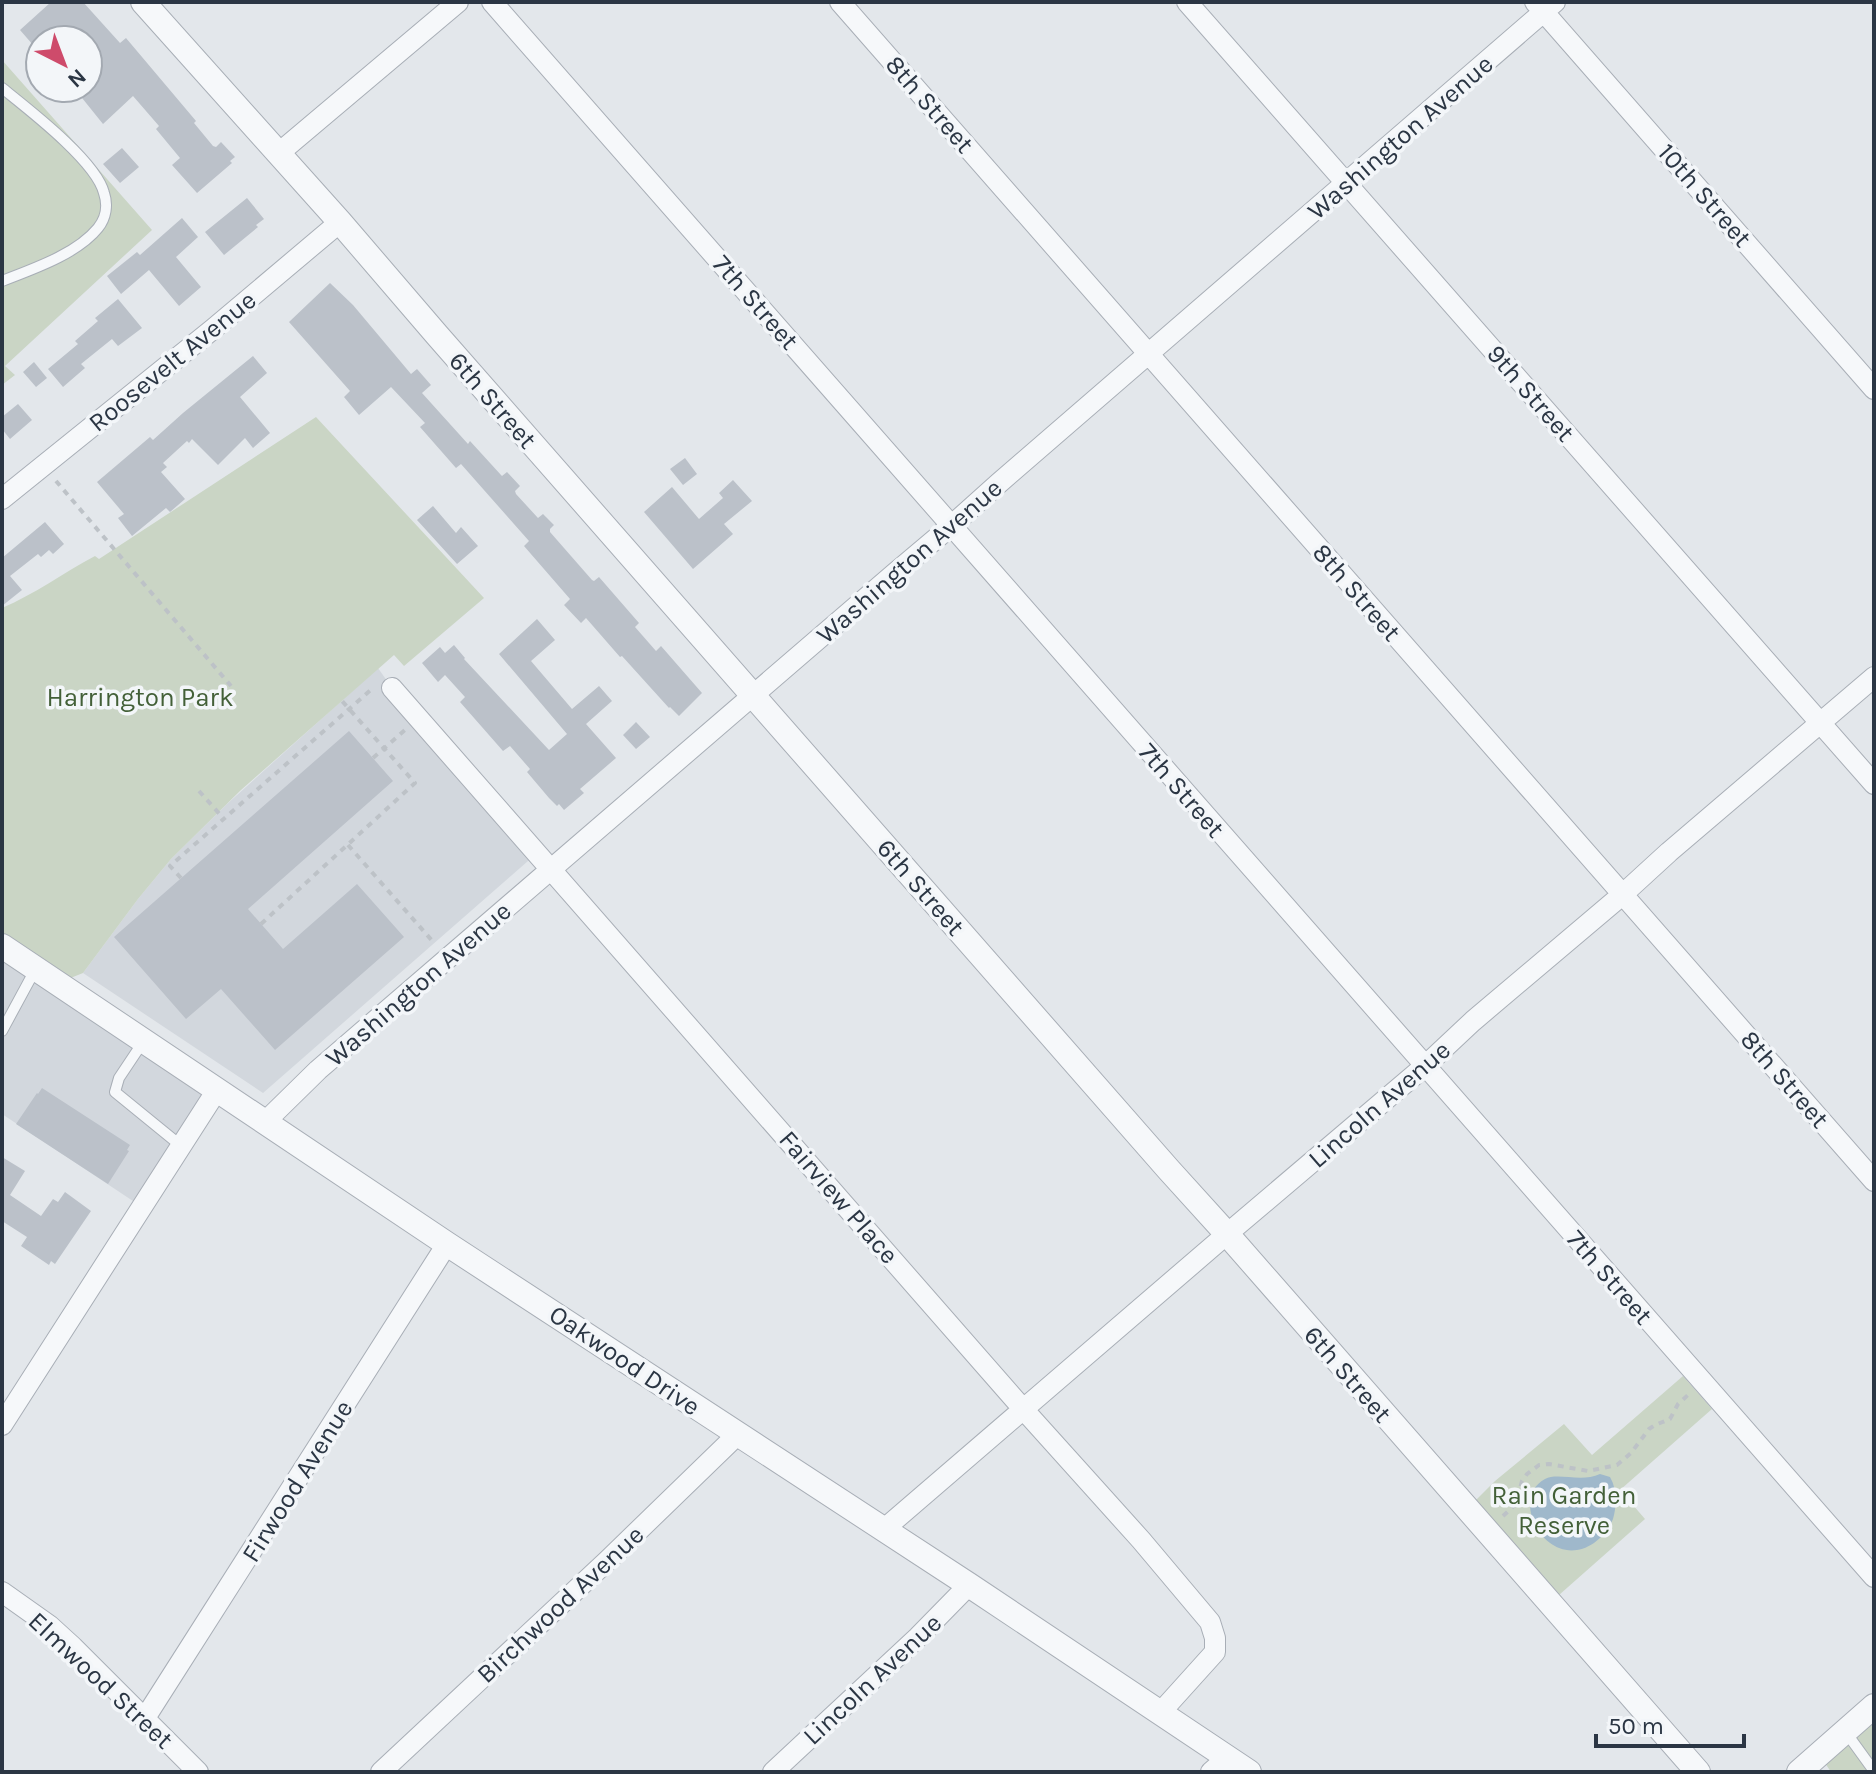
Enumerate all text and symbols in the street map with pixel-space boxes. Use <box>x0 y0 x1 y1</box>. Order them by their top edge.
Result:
north arrow <box>24 24 104 104</box>
street label: Washington Avenue <box>1301 48 1499 226</box>
street label: 8th Street <box>879 49 980 160</box>
text: N <box>62 63 91 93</box>
street label: 10th Street <box>1651 137 1758 254</box>
street label: 7th Street <box>706 249 805 356</box>
street label: Roosevelt Avenue <box>82 284 262 438</box>
street label: 9th Street <box>1480 339 1581 448</box>
street label: 6th Street <box>442 346 543 455</box>
street label: Washington Avenue <box>810 472 1008 650</box>
street label: 8th Street <box>1306 537 1407 648</box>
park label: Harrington Park <box>46 682 234 713</box>
street label: 7th Street <box>1132 737 1231 844</box>
street label: 6th Street <box>870 833 971 942</box>
street label: Washington Avenue <box>319 895 517 1073</box>
street label: 8th Street <box>1734 1024 1835 1135</box>
street label: Lincoln Avenue <box>1302 1034 1457 1174</box>
street label: Fairview Place <box>772 1124 905 1270</box>
street label: 7th Street <box>1560 1224 1659 1331</box>
street label: Oakwood Drive <box>543 1299 706 1422</box>
street label: 6th Street <box>1297 1320 1398 1429</box>
street label: Firwood Avenue <box>235 1395 360 1568</box>
park label: Rain Garden Reserve <box>1492 1480 1636 1541</box>
street label: Birchwood Avenue <box>470 1519 650 1690</box>
street label: Elmwood Street <box>22 1605 180 1755</box>
street label: Lincoln Avenue <box>797 1607 948 1751</box>
scale bar <box>1596 1698 1744 1748</box>
text: 50 m <box>1608 1712 1664 1740</box>

